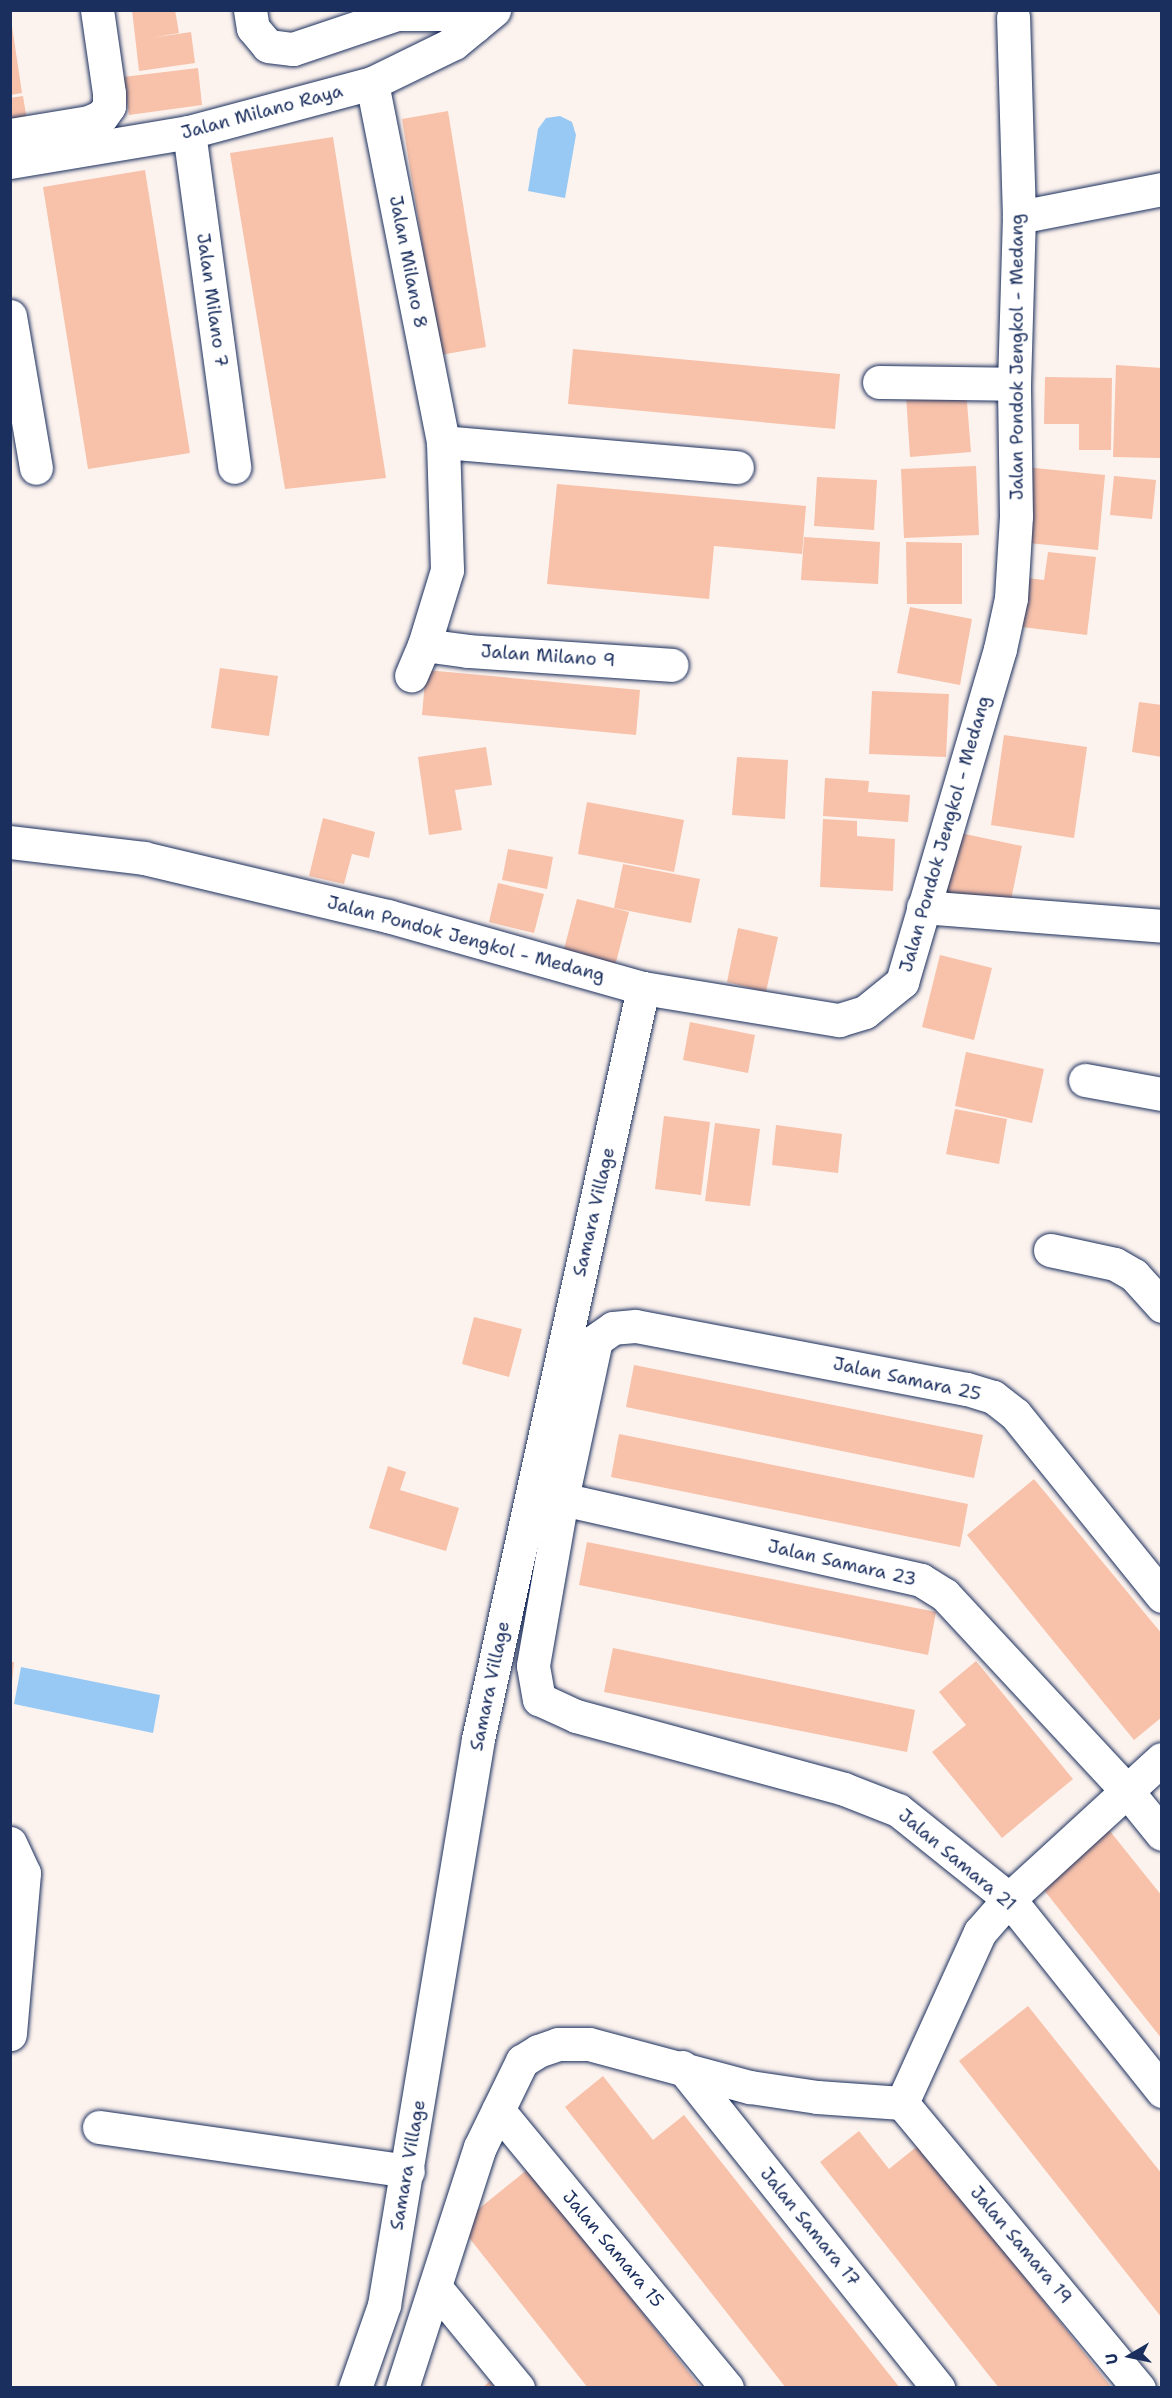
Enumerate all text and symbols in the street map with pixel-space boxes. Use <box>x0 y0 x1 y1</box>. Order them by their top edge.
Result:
street label: Jalan Milano Raya <box>179 80 345 144</box>
street label: Jalan Milano 8 <box>385 194 431 330</box>
street label: Jalan Pondok Jengkol - Medang <box>1006 214 1028 500</box>
street label: Jalan Milano 7 <box>192 232 232 368</box>
street label: Jalan Milano 9 <box>480 641 616 671</box>
street label: Jalan Pondok Jengkol - Medang <box>895 693 995 975</box>
street label: Jalan Pondok Jengkol - Medang <box>325 891 607 987</box>
street label: Samara Village <box>569 1145 619 1279</box>
street label: Jalan Samara 25 <box>831 1353 983 1405</box>
street label: Jalan Samara 23 <box>766 1535 918 1591</box>
street label: Samara Village <box>466 1619 514 1753</box>
street label: Jalan Samara 21 <box>894 1805 1020 1915</box>
street label: Samara Village <box>386 2098 430 2232</box>
street label: Jalan Samara 17 <box>755 2163 865 2291</box>
street label: Jalan Samara 19 <box>966 2182 1076 2308</box>
street label: Jalan Samara 15 <box>558 2186 668 2312</box>
north arrow <box>1100 2326 1160 2386</box>
text: U <box>1101 2352 1123 2366</box>

